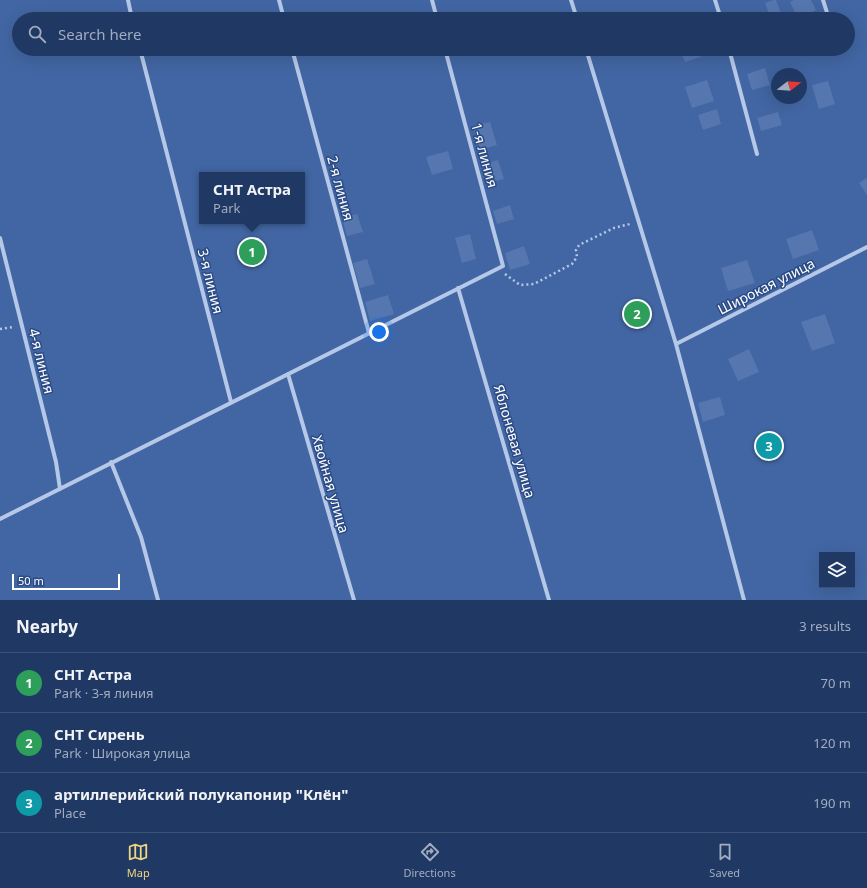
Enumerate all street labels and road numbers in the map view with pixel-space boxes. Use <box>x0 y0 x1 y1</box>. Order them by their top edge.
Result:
street label: 1-я линия <box>467 120 503 190</box>
street label: 2-я линия <box>323 153 359 223</box>
street label: 3-я линия <box>194 246 228 316</box>
street label: Широкая улица <box>714 253 818 319</box>
street label: 4-я линия <box>25 326 59 396</box>
street label: Яблоневая улица <box>490 382 540 500</box>
street label: Хвойная улица <box>308 433 354 535</box>

